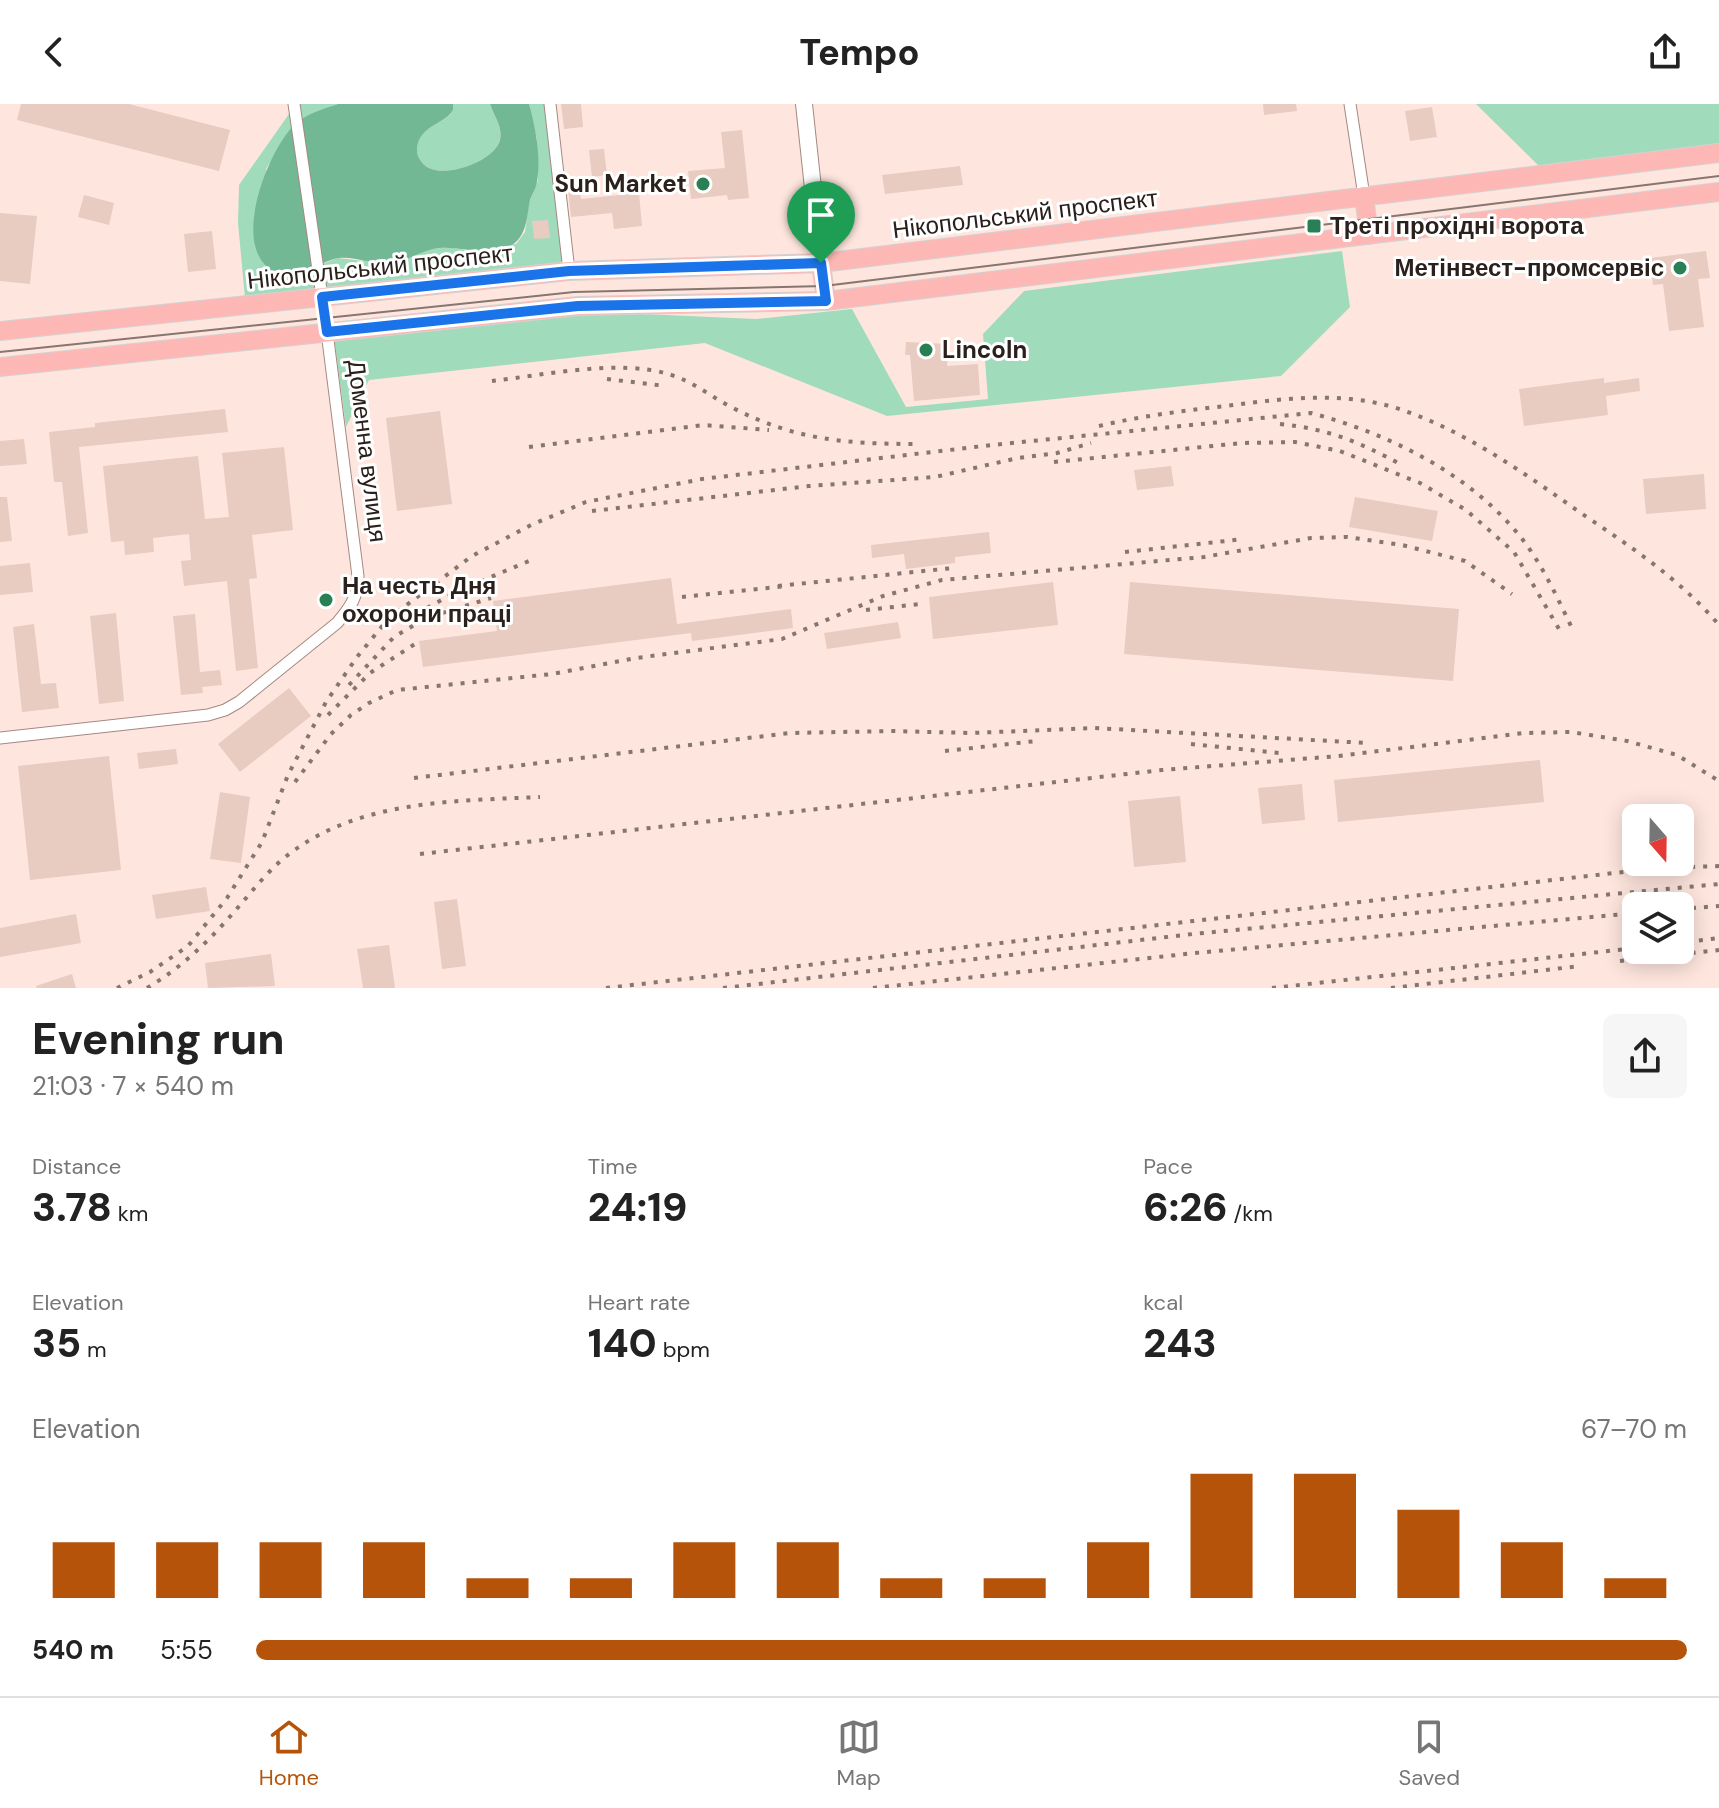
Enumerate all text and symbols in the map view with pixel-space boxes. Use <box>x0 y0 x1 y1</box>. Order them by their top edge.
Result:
text: Tempo <box>800 29 919 76</box>
icon: back <box>32 30 76 74</box>
icon: share <box>1643 30 1687 74</box>
place label: Sun Market <box>555 168 687 199</box>
marker: Sun Market <box>694 175 712 193</box>
pin <box>787 181 855 263</box>
street label: Нікопольський проспект <box>890 182 1159 245</box>
icon: arrive <box>799 193 843 237</box>
place label: Треті прохідні ворота <box>1330 210 1584 241</box>
marker: Треті прохідні ворота <box>1305 217 1323 235</box>
street label: Нікопольський проспект <box>246 237 514 296</box>
place label: Метінвест-промсервіс <box>1395 252 1664 283</box>
marker: Метінвест-промсервіс <box>1671 259 1689 277</box>
place label: Lincoln <box>942 334 1027 365</box>
marker: Lincoln <box>917 341 935 359</box>
street label: Доменна вулиця <box>341 358 394 544</box>
place label: На честь Дня охорони праці <box>342 570 512 629</box>
marker: На честь Дня охорони праці <box>317 591 335 609</box>
north arrow <box>1622 804 1694 876</box>
map controls <box>1622 804 1694 964</box>
button: layers <box>1622 892 1694 964</box>
text: Evening run <box>32 1010 285 1068</box>
button: share <box>1603 1014 1687 1098</box>
text: 21:03 · 7 × 540 m <box>32 1069 234 1103</box>
text: Distance <box>32 1152 121 1181</box>
text: Time <box>588 1152 637 1181</box>
text: Pace <box>1143 1152 1193 1181</box>
text: 3.78 <box>32 1181 112 1233</box>
text: 24:19 <box>588 1181 687 1233</box>
text: 6:26 <box>1143 1181 1228 1233</box>
text: km <box>112 1199 148 1228</box>
text: /km <box>1228 1199 1273 1228</box>
text: Elevation <box>32 1288 124 1317</box>
text: Heart rate <box>588 1288 690 1317</box>
text: kcal <box>1143 1288 1183 1317</box>
text: 35 <box>32 1317 81 1369</box>
text: 140 <box>588 1317 657 1369</box>
text: 243 <box>1143 1317 1217 1369</box>
text: m <box>81 1335 107 1364</box>
text: bpm <box>657 1335 710 1364</box>
text: Elevation <box>32 1412 140 1446</box>
text: 67–70 m <box>1581 1412 1687 1446</box>
text: 540 m <box>32 1633 114 1667</box>
text: 5:55 <box>160 1633 213 1667</box>
tab: Home <box>259 1715 319 1792</box>
tab: Map <box>837 1715 881 1792</box>
tab: Saved <box>1398 1715 1460 1792</box>

